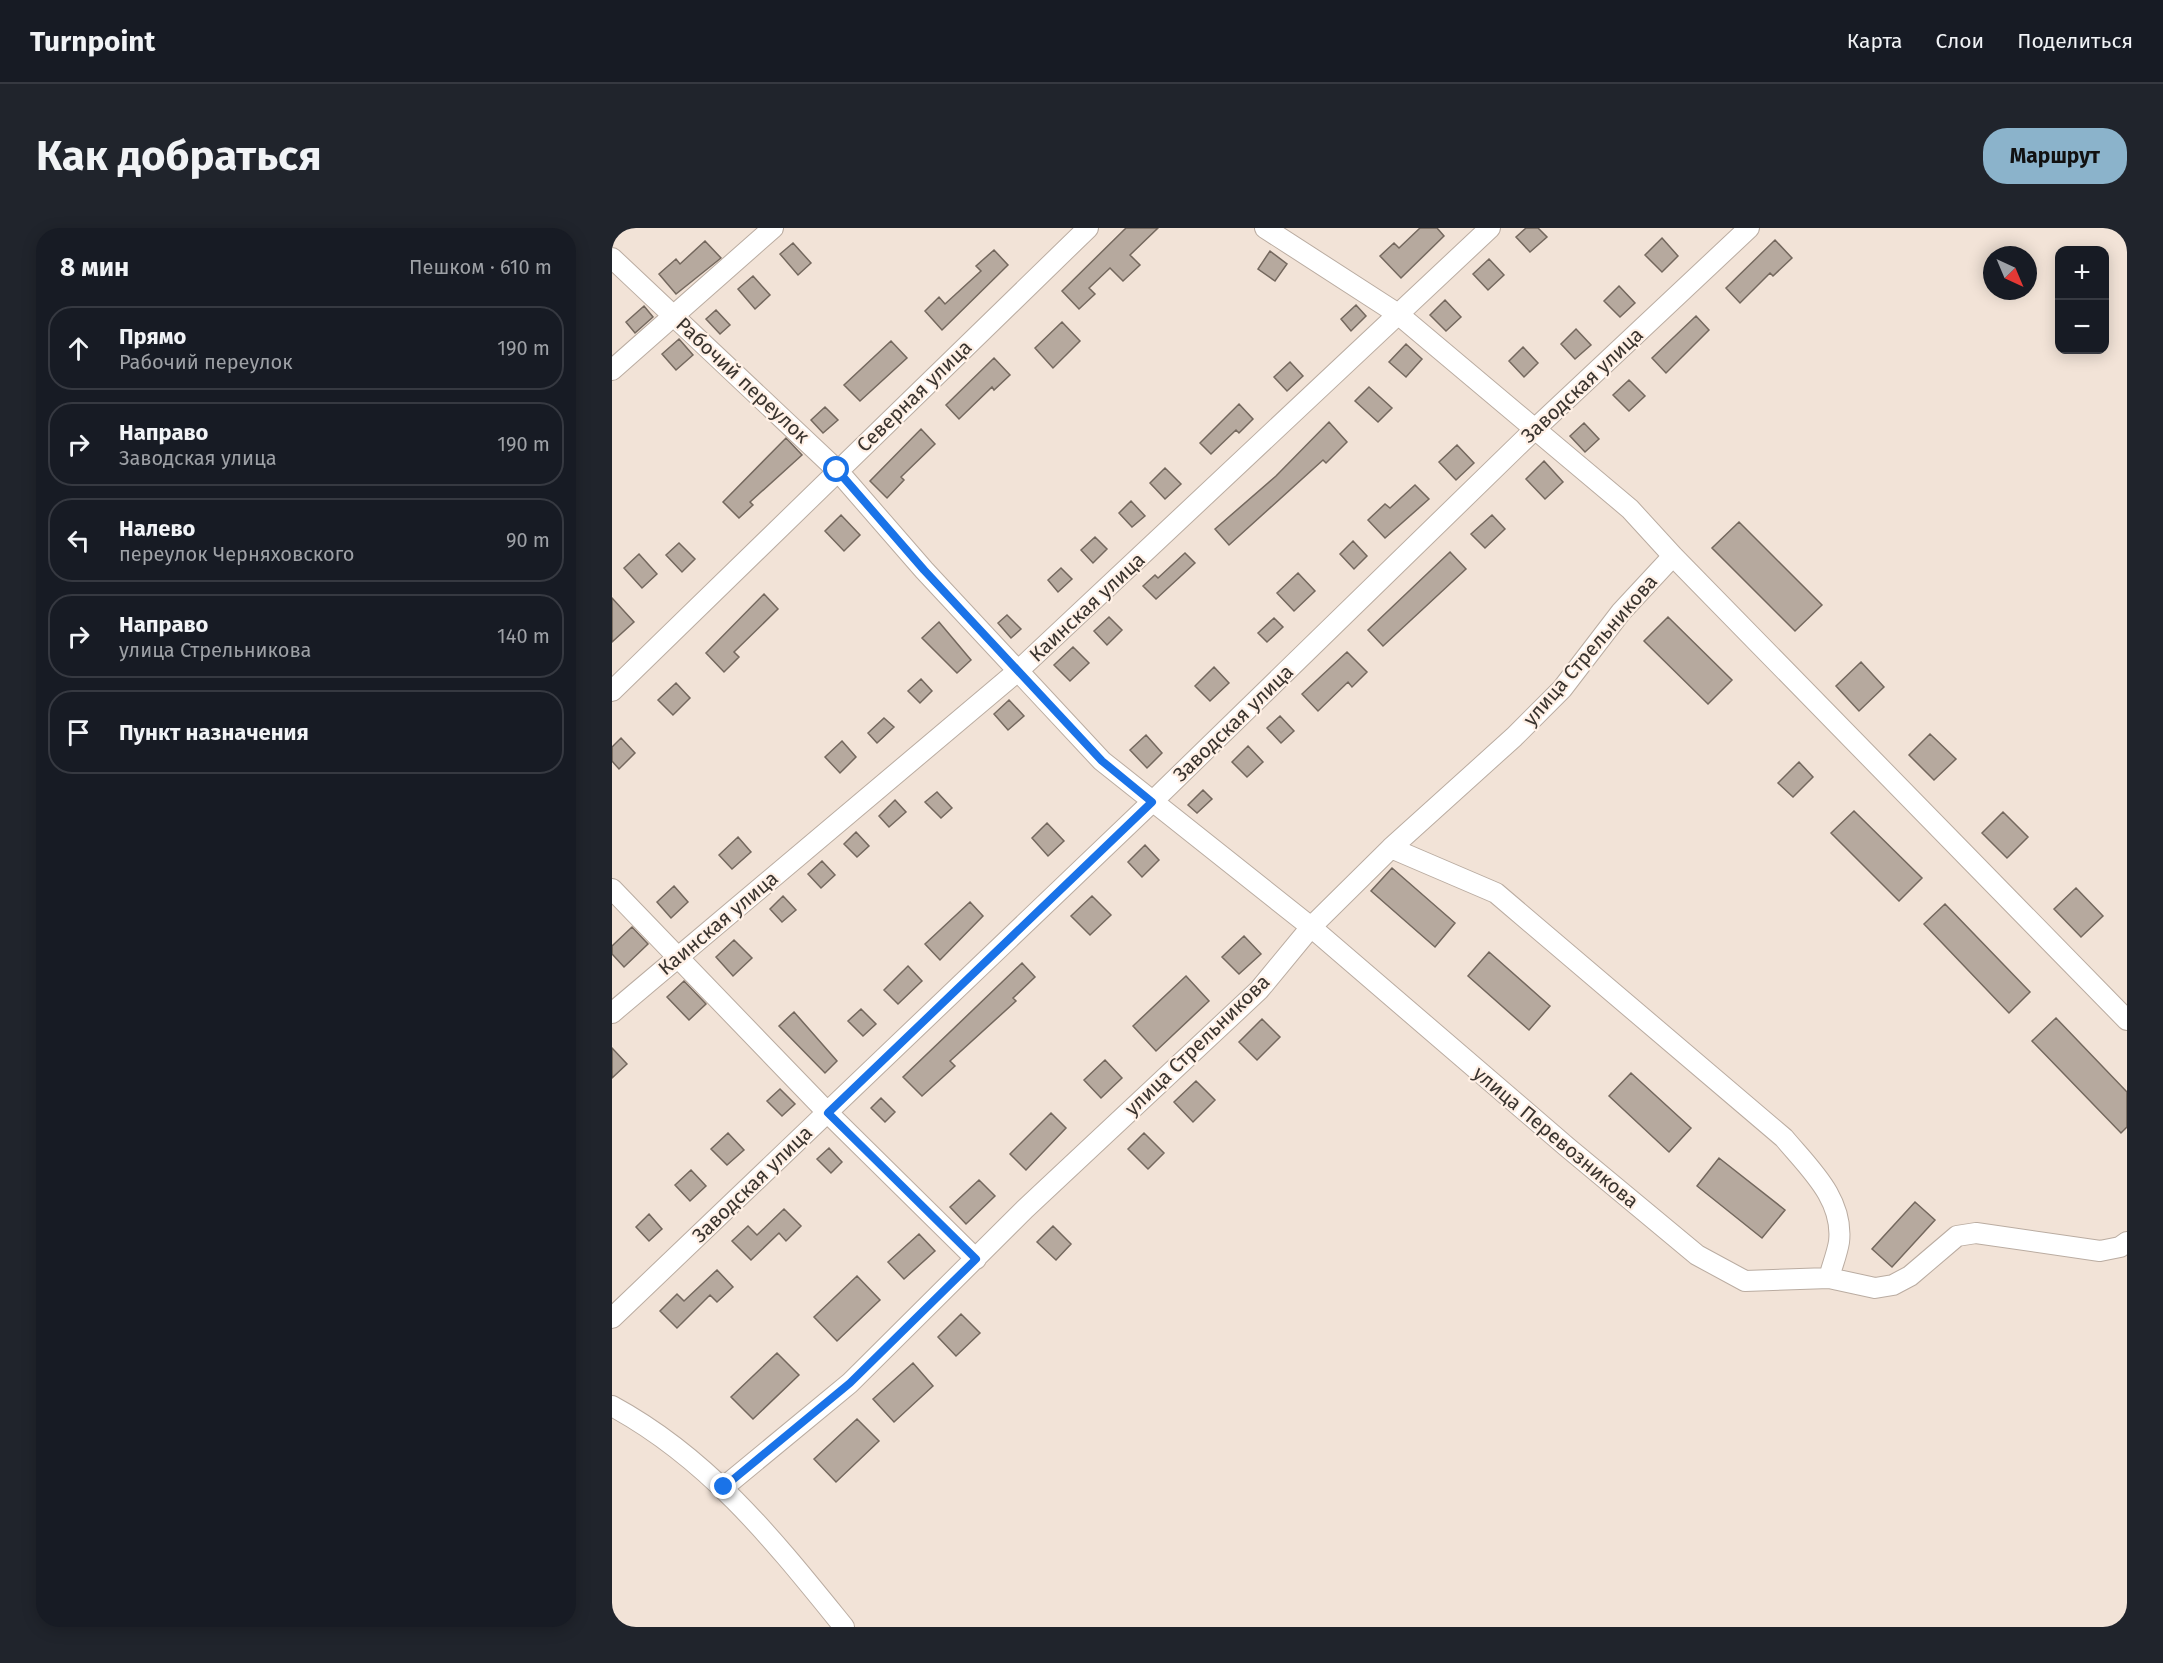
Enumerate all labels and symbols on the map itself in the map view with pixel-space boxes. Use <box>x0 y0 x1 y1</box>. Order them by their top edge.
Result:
north arrow <box>1983 246 2037 300</box>
street label: Рабочий переулок <box>671 312 815 448</box>
street label: Заводская улица <box>1516 322 1648 448</box>
street label: Северная улица <box>852 335 976 457</box>
route start <box>823 456 849 482</box>
street label: Каинская улица <box>1024 547 1150 667</box>
street label: улица Стрельникова <box>1518 570 1662 730</box>
street label: Заводская улица <box>1168 660 1298 786</box>
street label: Каинская улица <box>653 866 783 980</box>
street label: улица Стрельникова <box>1119 970 1275 1120</box>
street label: улица Перевозникова <box>1469 1061 1643 1213</box>
street label: Заводская улица <box>687 1121 817 1247</box>
route end <box>710 1473 736 1499</box>

